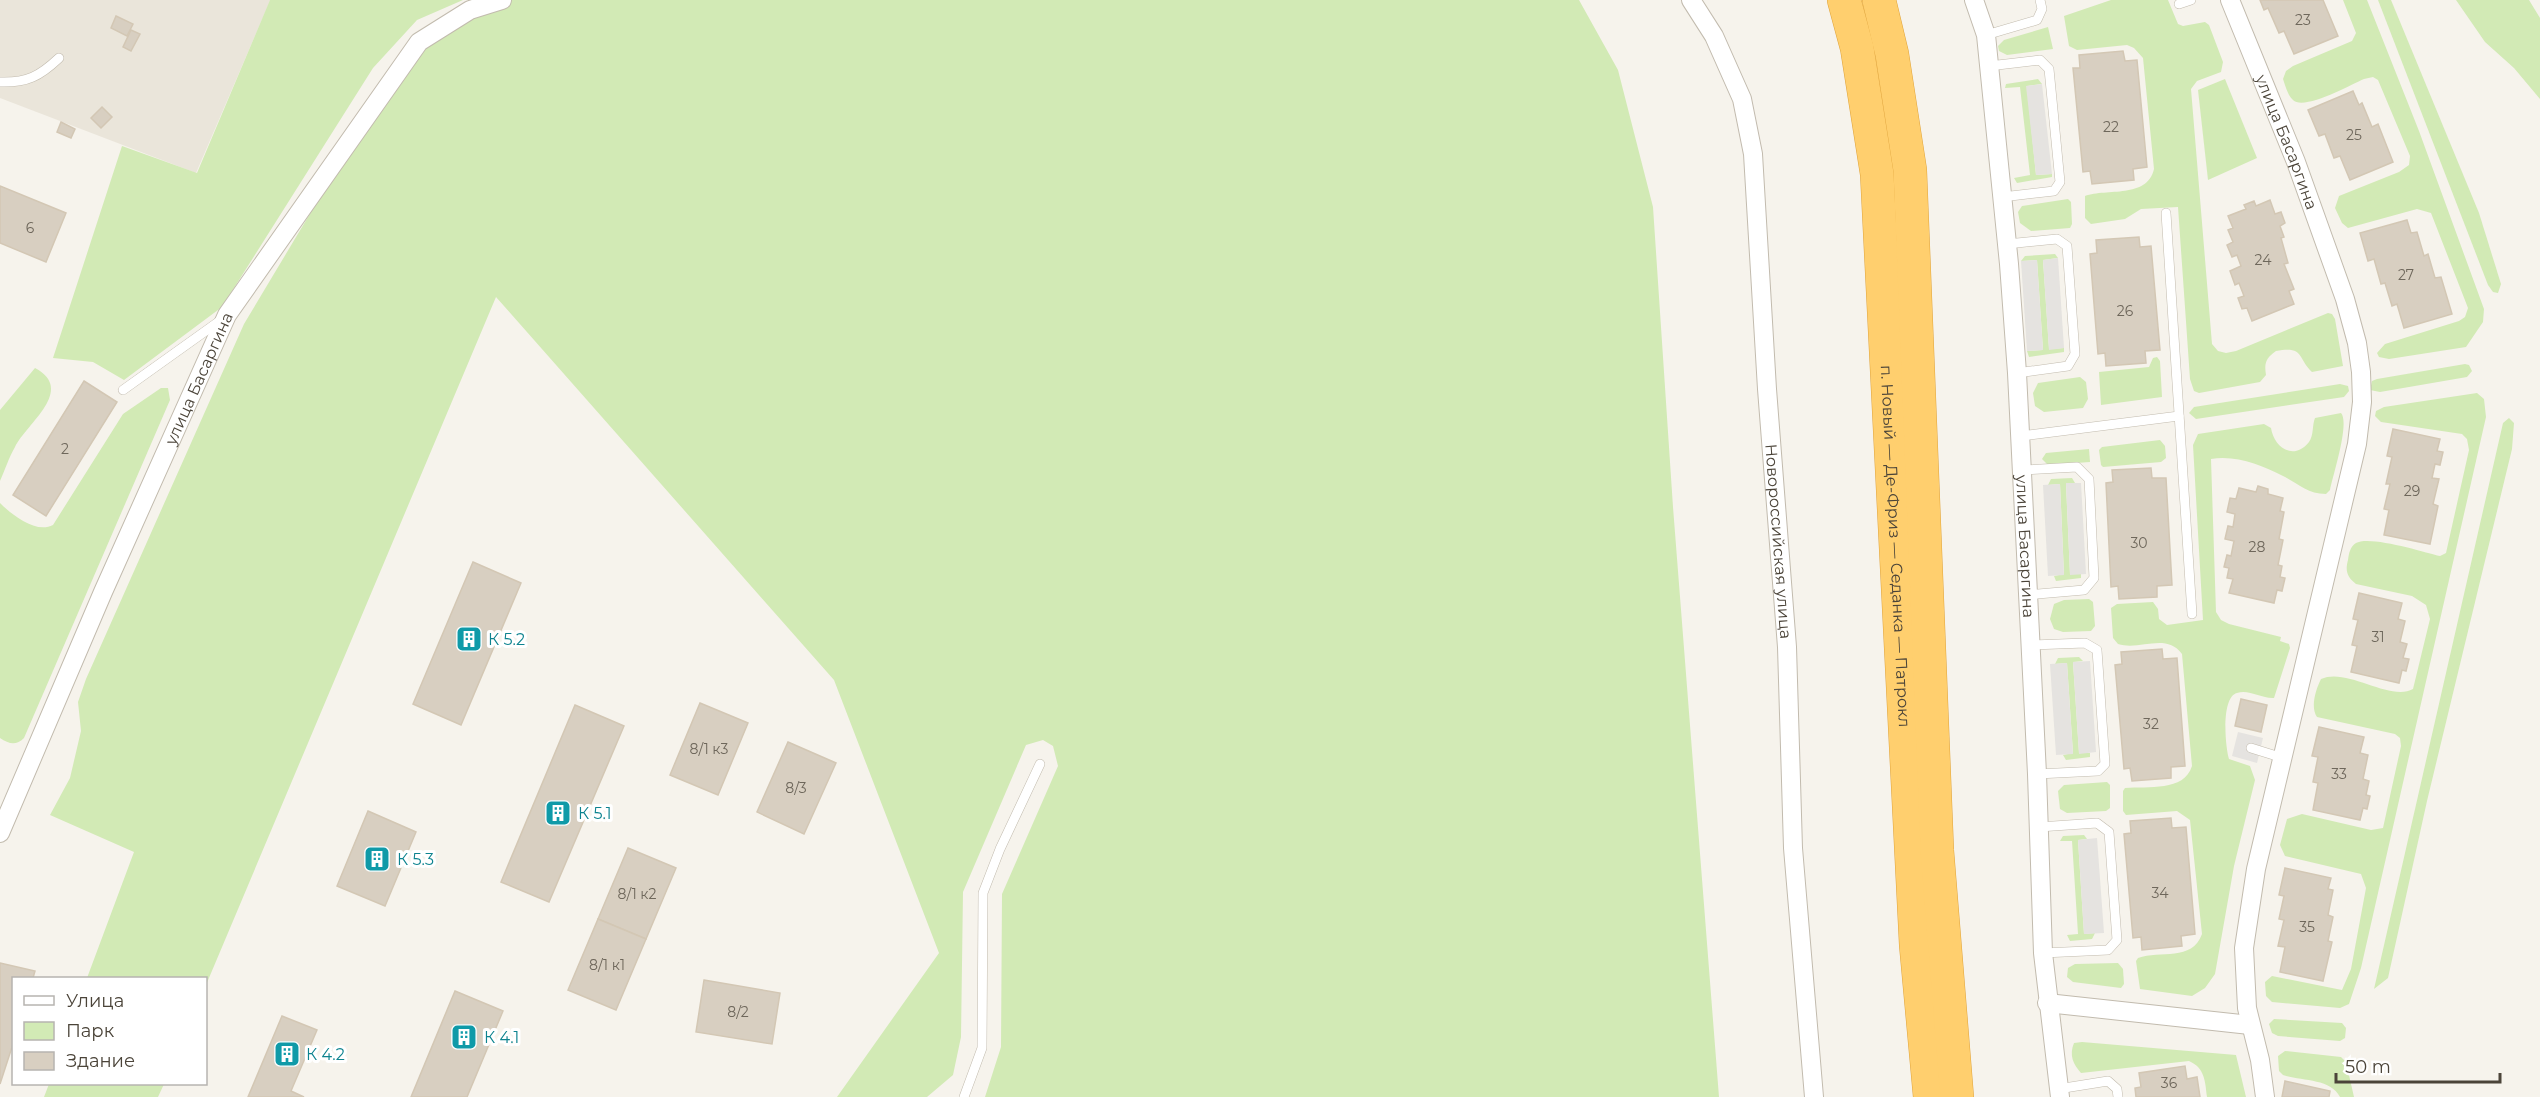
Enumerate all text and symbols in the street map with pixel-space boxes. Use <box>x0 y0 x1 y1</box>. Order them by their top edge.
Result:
house number: 23 <box>2295 11 2311 29</box>
street label: улица Басаргина <box>2251 71 2321 212</box>
house number: 22 <box>2103 118 2119 136</box>
house number: 25 <box>2346 126 2362 144</box>
house number: 6 <box>26 219 35 237</box>
house number: 24 <box>2255 251 2272 269</box>
house number: 27 <box>2398 266 2414 284</box>
house number: 26 <box>2117 302 2134 320</box>
street label: улица Басаргина <box>161 309 237 449</box>
street label: п. Новый — Де-Фриз — Седанка — Патрокл <box>1877 365 1914 728</box>
house number: 2 <box>61 440 69 458</box>
street label: Новороссийская улица <box>1761 443 1795 640</box>
street label: улица Басаргина <box>2012 473 2038 618</box>
house number: 29 <box>2404 482 2420 500</box>
house number: 30 <box>2130 534 2148 552</box>
house number: 28 <box>2249 538 2266 556</box>
building icon: К 5.2 <box>454 624 484 654</box>
house number: 31 <box>2372 628 2384 646</box>
place label: К 5.2 <box>488 630 525 649</box>
house number: 32 <box>2143 715 2159 733</box>
house number: 8/1 к3 <box>690 740 728 758</box>
house number: 33 <box>2331 765 2347 783</box>
house number: 8/3 <box>785 779 807 797</box>
building icon: К 5.1 <box>543 798 573 828</box>
place label: К 5.1 <box>578 804 611 823</box>
building icon: К 5.3 <box>362 844 392 874</box>
place label: К 5.3 <box>397 850 434 869</box>
house number: 34 <box>2151 884 2169 902</box>
house number: 8/1 к2 <box>618 885 656 903</box>
house number: 35 <box>2299 918 2315 936</box>
house number: 8/1 к1 <box>589 956 625 974</box>
legend <box>12 977 207 1085</box>
text: Улица <box>66 990 124 1012</box>
house number: 8/2 <box>727 1003 749 1021</box>
text: Парк <box>66 1020 115 1042</box>
building icon: К 4.1 <box>449 1022 479 1052</box>
place label: К 4.1 <box>484 1028 519 1047</box>
building icon: К 4.2 <box>272 1039 302 1069</box>
place label: К 4.2 <box>306 1045 345 1064</box>
scale bar <box>2336 1046 2500 1084</box>
text: Здание <box>66 1050 135 1072</box>
text: 50 m <box>2345 1056 2391 1078</box>
house number: 36 <box>2161 1074 2178 1092</box>

